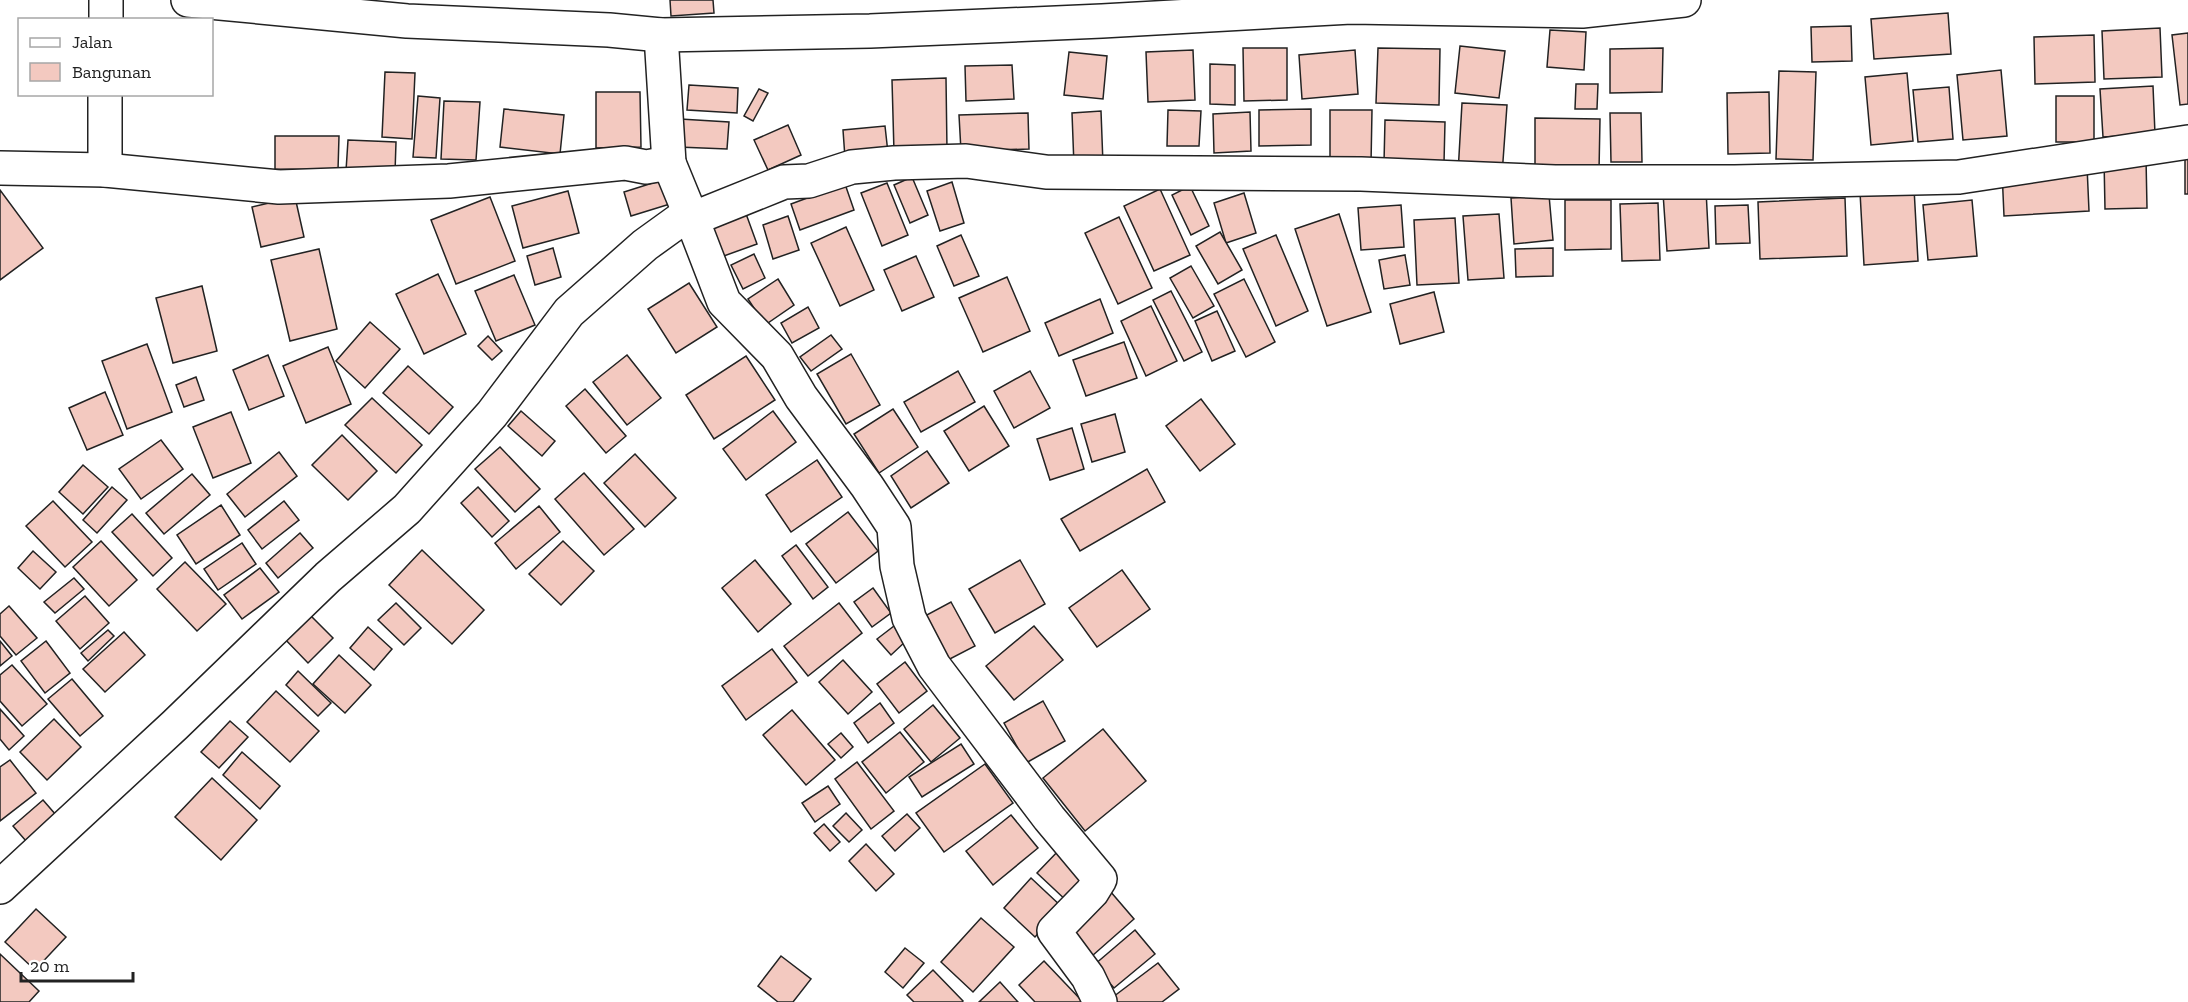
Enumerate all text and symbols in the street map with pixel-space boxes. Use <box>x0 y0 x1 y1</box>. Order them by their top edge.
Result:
legend <box>18 18 213 96</box>
text: Jalan <box>72 31 113 53</box>
text: Bangunan <box>72 61 152 83</box>
scale bar <box>21 945 134 983</box>
text: 20 m <box>30 955 70 977</box>

